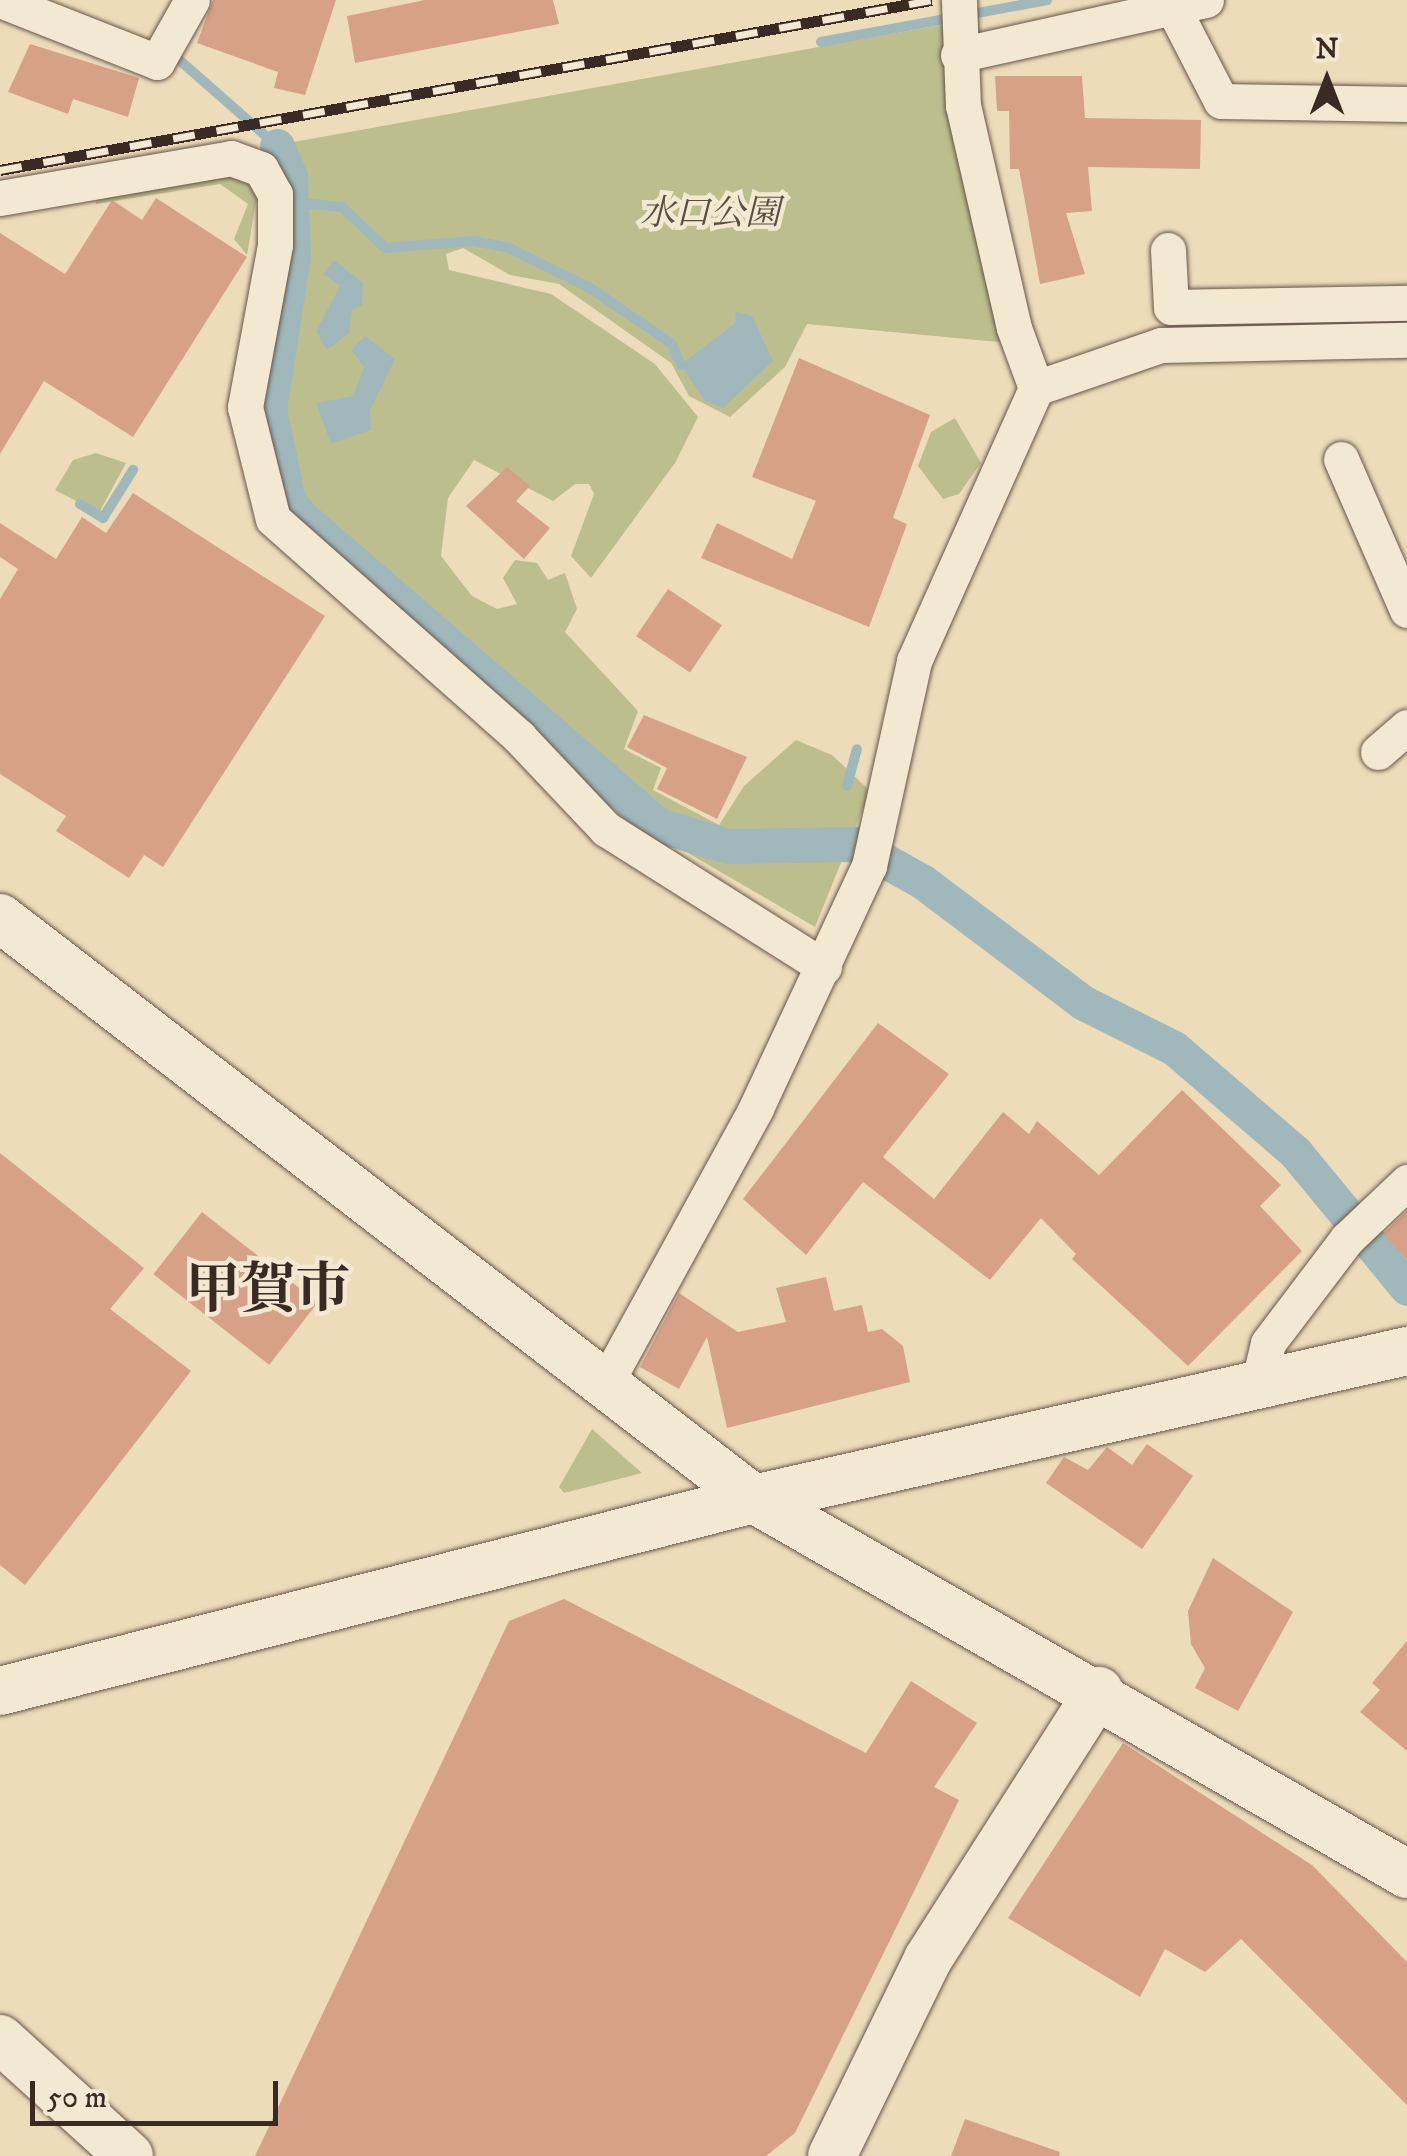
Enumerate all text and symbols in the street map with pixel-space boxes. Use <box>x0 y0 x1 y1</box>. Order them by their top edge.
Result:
north arrow <box>1277 30 1377 130</box>
text: N <box>1316 32 1338 67</box>
park label: 水口公園 <box>640 193 780 235</box>
district label: 甲賀市 <box>186 1259 350 1325</box>
scale bar <box>35 2061 282 2123</box>
text: 50 m <box>47 2080 107 2117</box>

